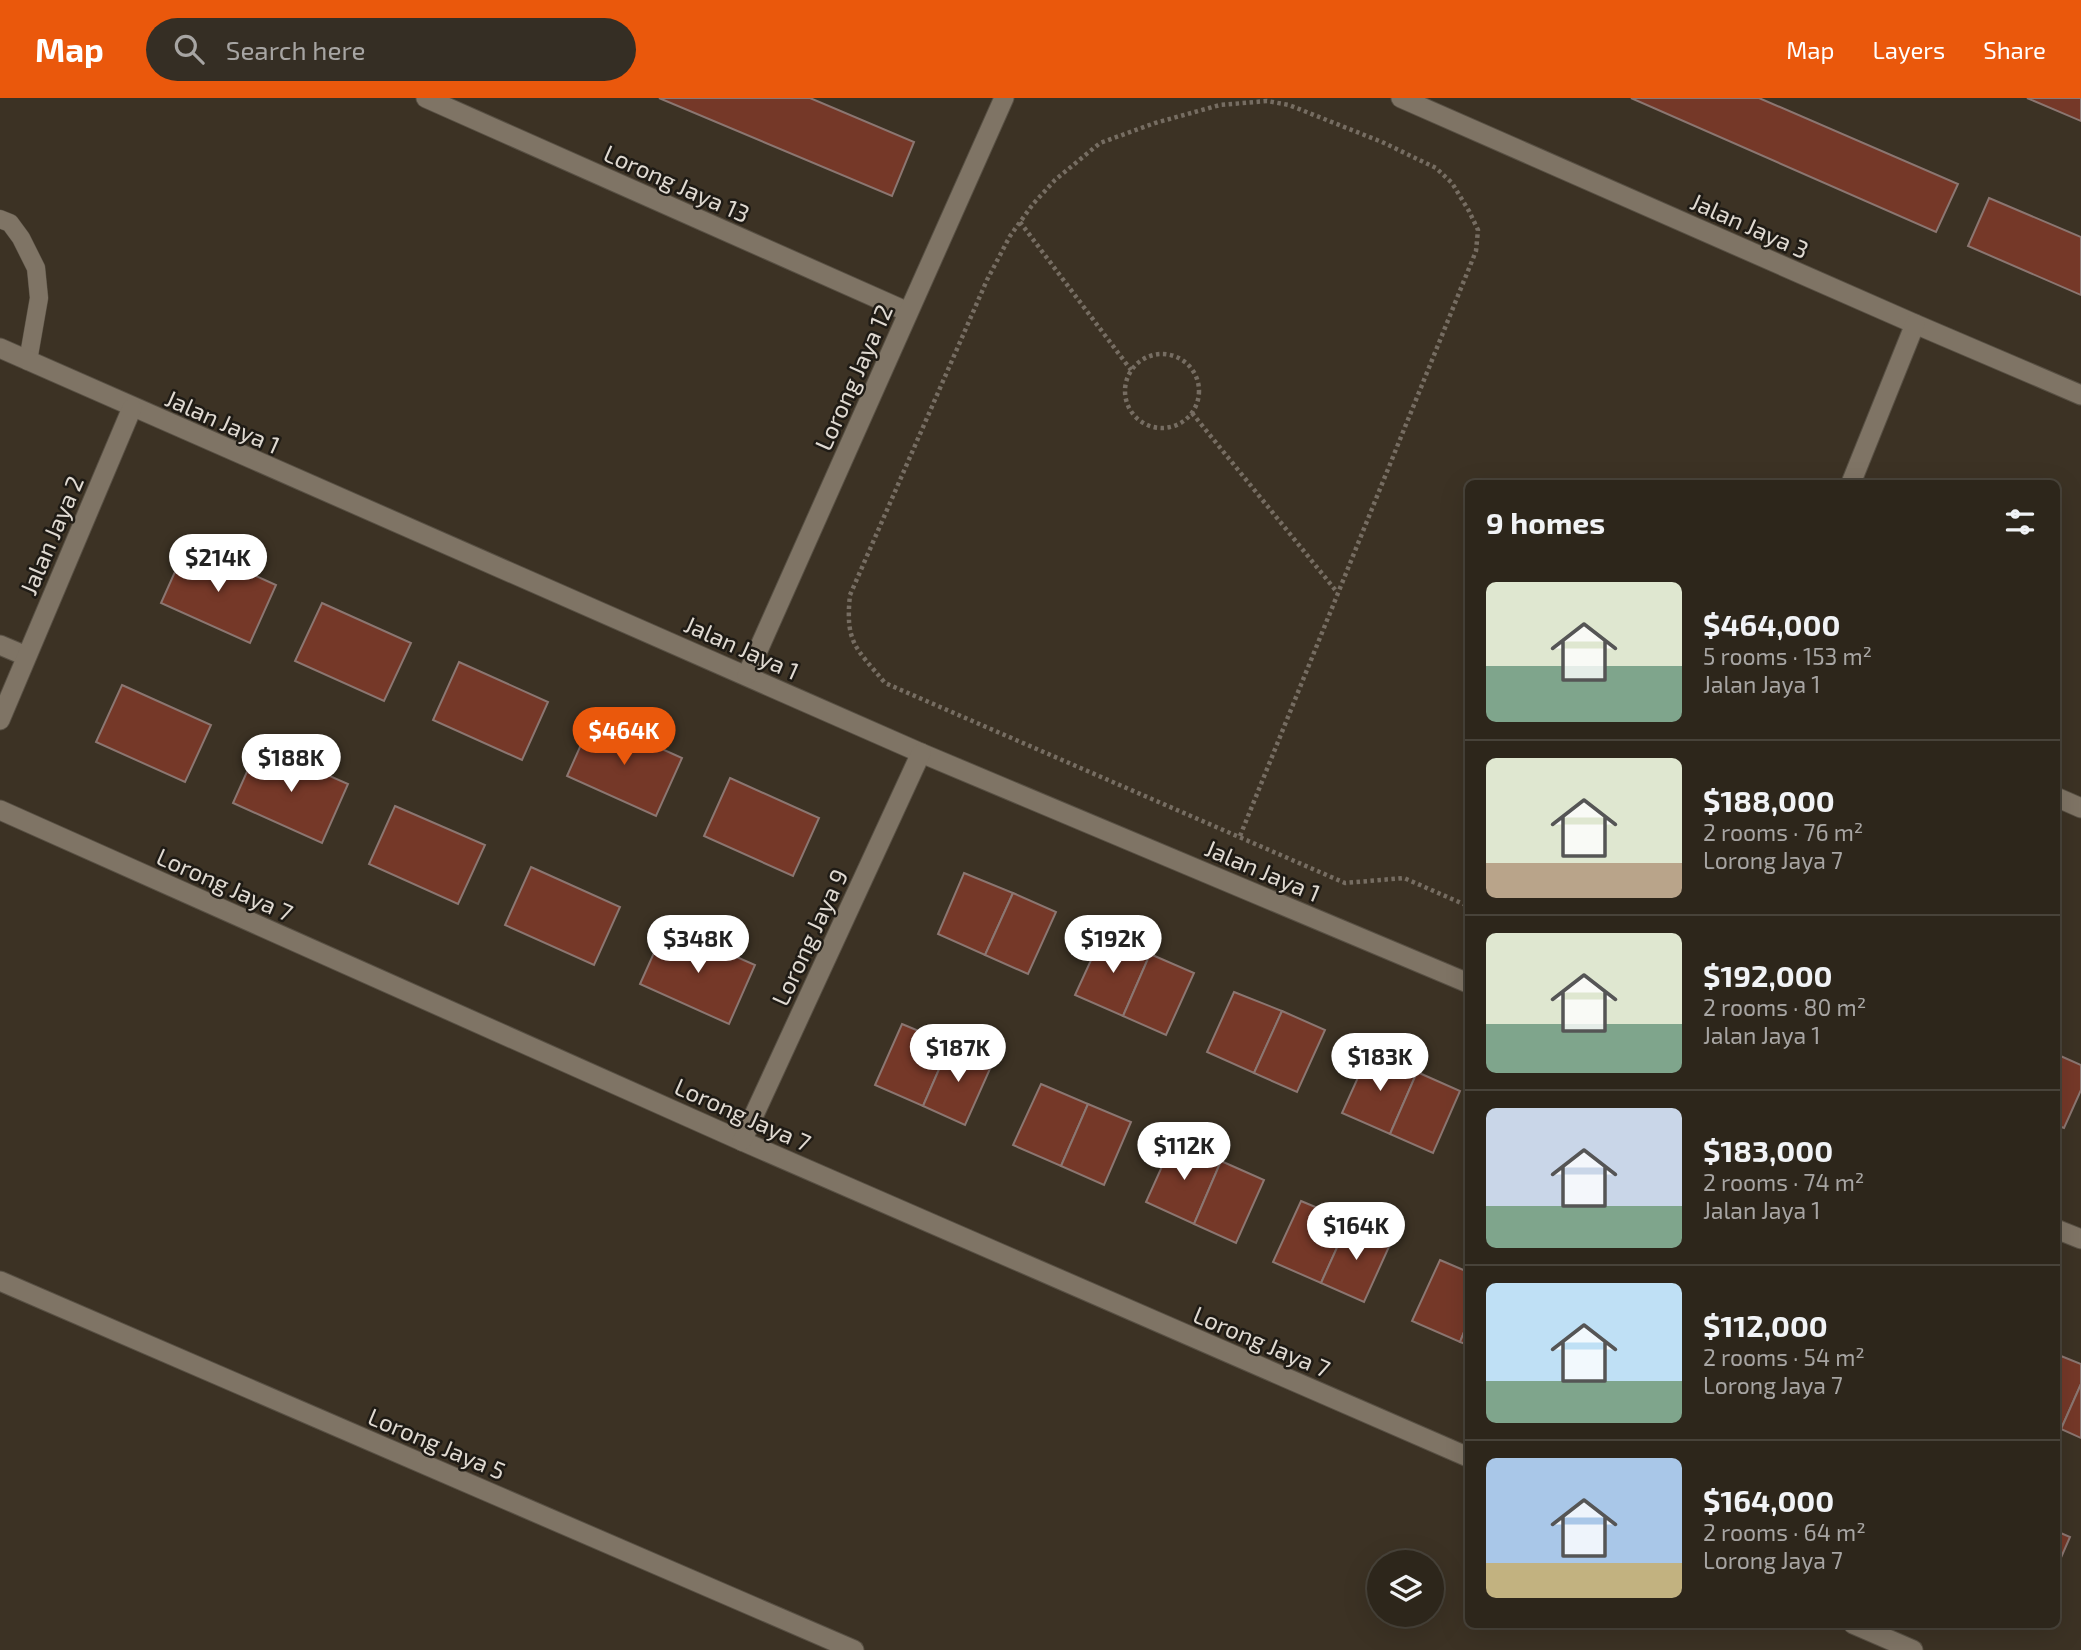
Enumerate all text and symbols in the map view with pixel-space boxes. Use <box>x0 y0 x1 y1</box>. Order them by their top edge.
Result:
search box <box>146 18 636 81</box>
text: Map <box>35 29 104 69</box>
icon: search <box>170 30 208 68</box>
text: Search here <box>226 34 365 65</box>
text: Map <box>1786 35 1834 64</box>
text: Layers <box>1872 35 1945 64</box>
text: Share <box>1983 35 2046 64</box>
street label: Lorong Jaya 13 <box>600 138 754 228</box>
street label: Jalan Jaya 3 <box>1686 186 1814 264</box>
street label: Lorong Jaya 12 <box>808 300 898 454</box>
street label: Jalan Jaya 1 <box>161 383 285 459</box>
street label: Jalan Jaya 2 <box>13 471 89 599</box>
icon: filters <box>2001 503 2039 541</box>
text: 9 homes <box>1486 504 1605 540</box>
pin: $214K <box>169 534 267 594</box>
text: $214K <box>185 543 251 571</box>
text: $464,000 <box>1703 606 1840 642</box>
street label: Jalan Jaya 1 <box>680 609 804 685</box>
icon: home <box>1542 610 1626 694</box>
text: 5 rooms · 153 m² <box>1703 642 1872 670</box>
text: Jalan Jaya 1 <box>1703 670 1820 698</box>
pin: $464K <box>575 708 673 767</box>
text: $464K <box>589 716 659 744</box>
pin: $188K <box>242 734 340 794</box>
text: $188K <box>258 743 324 771</box>
text: $188,000 <box>1703 782 1835 818</box>
icon: home <box>1542 786 1626 870</box>
text: 2 rooms · 76 m² <box>1703 818 1863 846</box>
street label: Jalan Jaya 1 <box>1201 833 1325 907</box>
street label: Lorong Jaya 7 <box>152 841 298 927</box>
text: Lorong Jaya 7 <box>1703 846 1843 874</box>
street label: Lorong Jaya 9 <box>765 864 853 1010</box>
pin: $348K <box>649 916 747 975</box>
pin: $192K <box>1064 916 1162 975</box>
text: $348K <box>663 924 733 952</box>
text: $192K <box>1081 924 1145 952</box>
text: $192,000 <box>1703 957 1833 993</box>
icon: home <box>1542 961 1626 1045</box>
text: 2 rooms · 80 m² <box>1703 993 1866 1021</box>
text: Jalan Jaya 1 <box>1703 1021 1820 1049</box>
pin: $187K <box>909 1024 1007 1084</box>
text: $187K <box>926 1033 990 1061</box>
pin: $183K <box>1331 1034 1429 1093</box>
text: $183K <box>1347 1042 1413 1070</box>
street label: Lorong Jaya 7 <box>670 1071 816 1157</box>
pin: $112K <box>1135 1122 1233 1182</box>
text: $112K <box>1153 1131 1215 1159</box>
text: $183,000 <box>1703 1132 1833 1168</box>
icon: home <box>1542 1136 1626 1220</box>
text: 2 rooms · 74 m² <box>1703 1168 1864 1196</box>
text: Jalan Jaya 1 <box>1703 1196 1820 1224</box>
pin: $164K <box>1307 1202 1405 1262</box>
text: $164K <box>1323 1211 1389 1239</box>
street label: Lorong Jaya 7 <box>1189 1299 1335 1383</box>
text: $112,000 <box>1703 1307 1828 1343</box>
icon: home <box>1542 1311 1626 1395</box>
text: 2 rooms · 54 m² <box>1703 1343 1865 1371</box>
text: Lorong Jaya 7 <box>1703 1371 1843 1399</box>
street label: Lorong Jaya 5 <box>364 1401 510 1485</box>
text: $164,000 <box>1703 1482 1834 1518</box>
icon: home <box>1542 1486 1626 1570</box>
text: 2 rooms · 64 m² <box>1703 1518 1866 1546</box>
text: Lorong Jaya 7 <box>1703 1546 1843 1574</box>
map controls <box>1367 1550 1444 1627</box>
button: layers <box>1367 1550 1444 1627</box>

